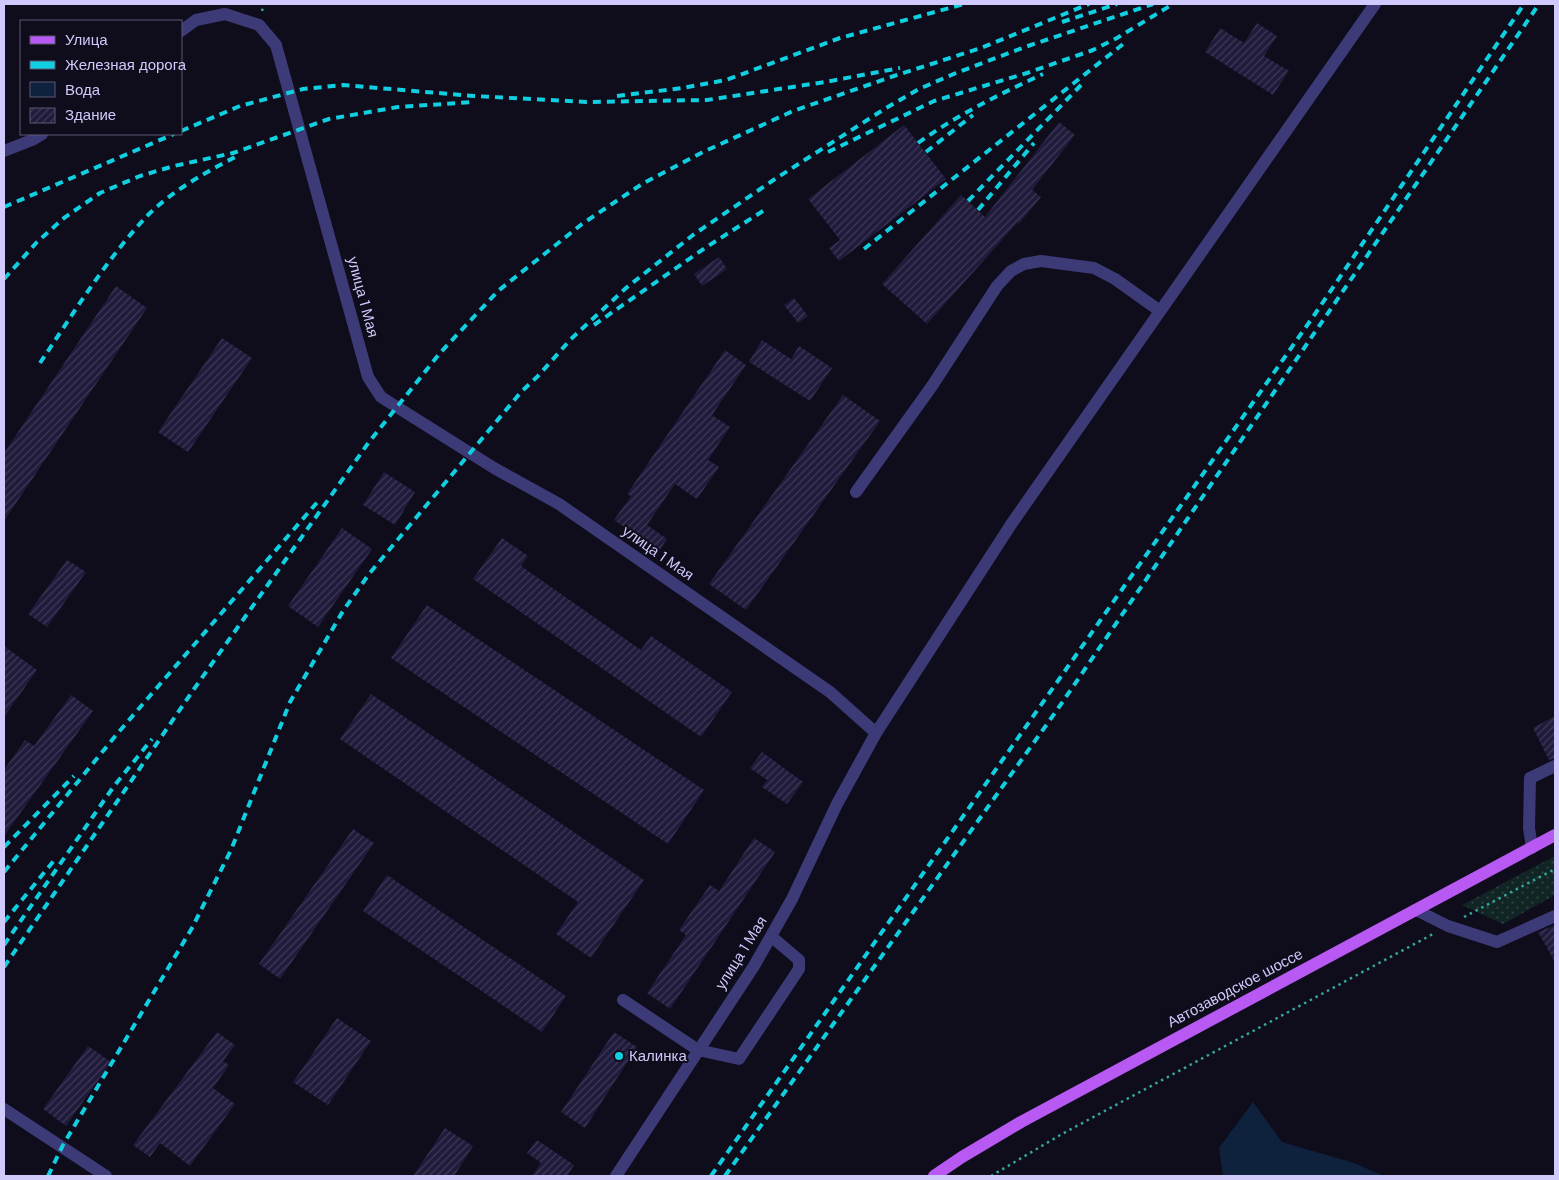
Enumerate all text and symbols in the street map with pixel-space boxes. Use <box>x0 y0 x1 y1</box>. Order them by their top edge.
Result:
legend <box>20 20 182 135</box>
text: Улица <box>65 30 108 50</box>
text: Железная дорога <box>65 55 187 75</box>
text: Вода <box>65 80 101 100</box>
text: Здание <box>65 105 116 125</box>
street label: улица 1 Мая <box>343 254 383 340</box>
street label: улица 1 Мая <box>618 521 698 585</box>
street label: улица 1 Мая <box>711 912 771 994</box>
street label: Автозаводское шоссе <box>1164 944 1306 1032</box>
place label: Калинка <box>629 1046 687 1066</box>
marker: Калинка <box>613 1050 625 1062</box>

